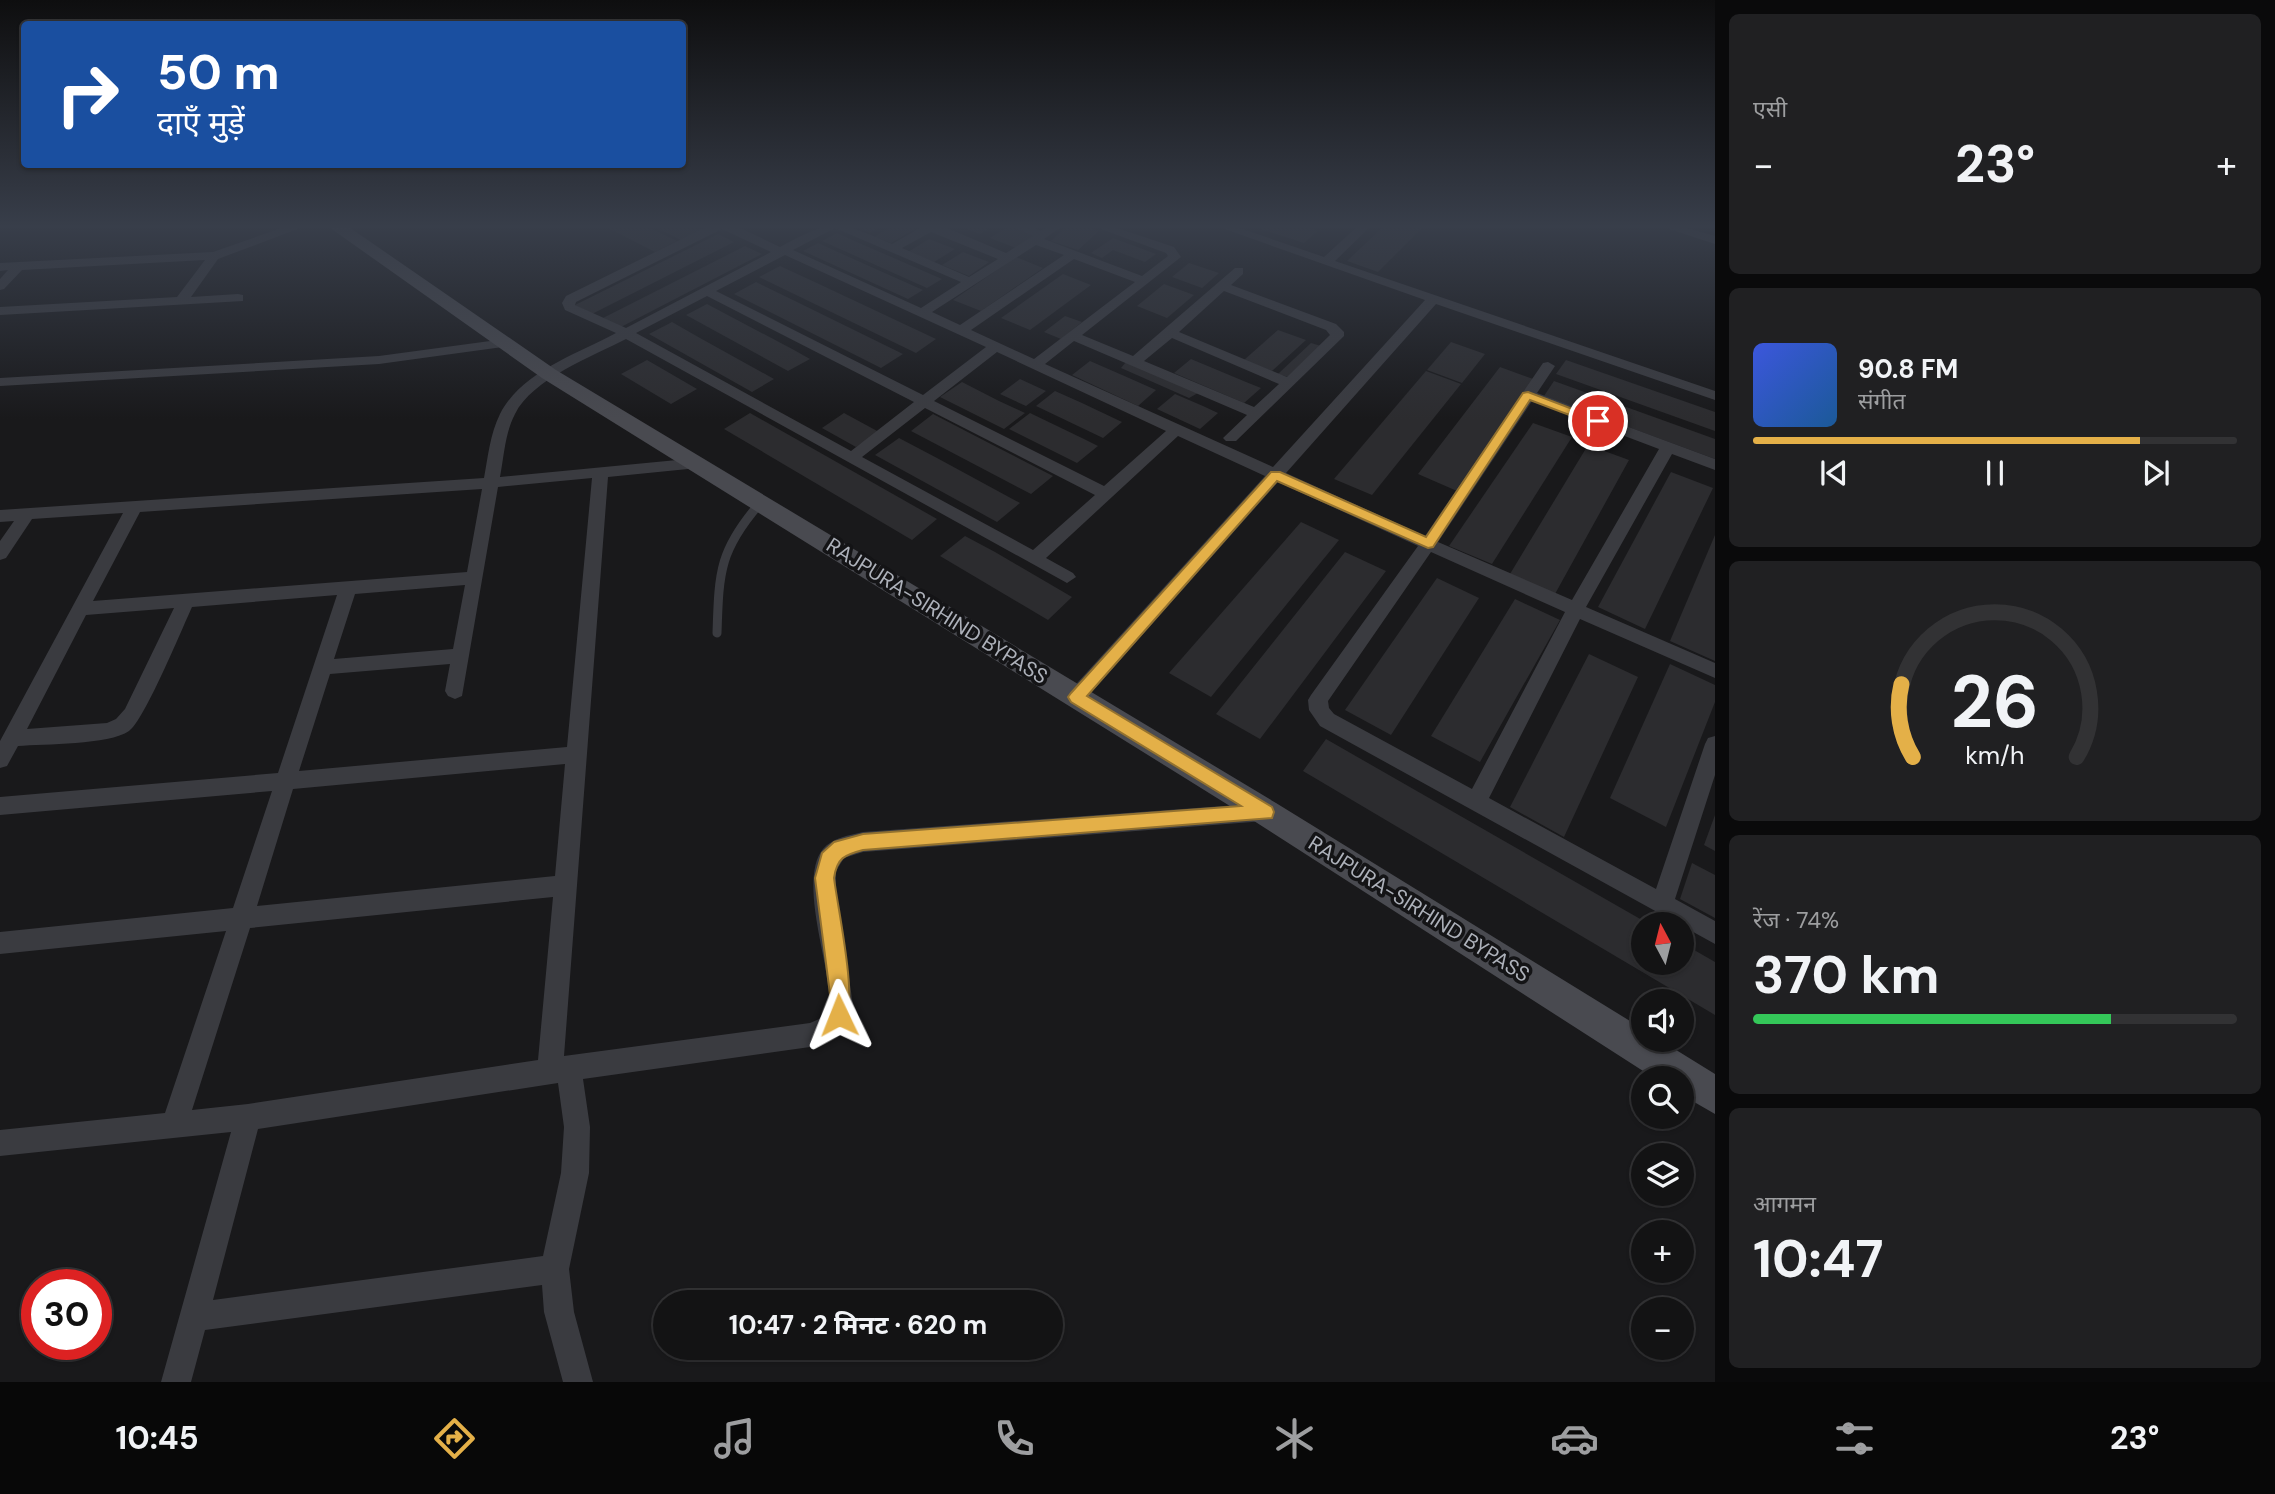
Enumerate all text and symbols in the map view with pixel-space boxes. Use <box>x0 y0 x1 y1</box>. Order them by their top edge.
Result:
text: 50 m <box>157 40 280 104</box>
icon: right <box>42 49 133 140</box>
text: एसी <box>1753 94 1787 124</box>
text: दाएँ मुड़ें <box>157 102 245 144</box>
text: 23° <box>1955 130 2035 198</box>
text: − <box>1753 140 1774 190</box>
text: + <box>2216 140 2237 190</box>
text: 90.8 FM <box>1858 352 1958 386</box>
text: संगीत <box>1858 386 1906 416</box>
pin <box>1568 391 1628 451</box>
icon: arrive <box>1579 402 1617 440</box>
icon: previous <box>1815 454 1853 492</box>
icon: pause <box>1976 454 2014 492</box>
icon: next <box>2137 454 2175 492</box>
street label: RAJPURA-SIRHIND BYPASS <box>821 531 1053 691</box>
text: 26 <box>1951 655 2039 750</box>
text: km/h <box>1965 739 2025 772</box>
street label: RAJPURA-SIRHIND BYPASS <box>1303 829 1535 989</box>
text: रेंज · 74% <box>1753 905 1839 935</box>
north arrow <box>1631 912 1694 975</box>
map controls <box>1631 912 1694 1360</box>
text: 370 km <box>1753 941 1939 1009</box>
position arrow <box>802 978 876 1052</box>
button: sound <box>1631 989 1694 1052</box>
button: search <box>1631 1066 1694 1129</box>
button: layers <box>1631 1143 1694 1206</box>
text: आगमन <box>1753 1189 1816 1219</box>
button: + <box>1631 1220 1694 1283</box>
text: 10:47 <box>1753 1225 1883 1293</box>
speed limit sign: 30 <box>21 1269 112 1360</box>
button: − <box>1631 1297 1694 1360</box>
text: 10:47 · 2 मिनट · 620 m <box>729 1308 987 1342</box>
icon: directions <box>430 1414 479 1463</box>
icon: music <box>710 1414 759 1463</box>
icon: phone <box>990 1414 1039 1463</box>
icon: climate <box>1270 1414 1319 1463</box>
icon: car <box>1550 1414 1599 1463</box>
icon: filters <box>1830 1414 1879 1463</box>
text: 10:45 <box>116 1417 199 1459</box>
text: 23° <box>2110 1417 2159 1459</box>

